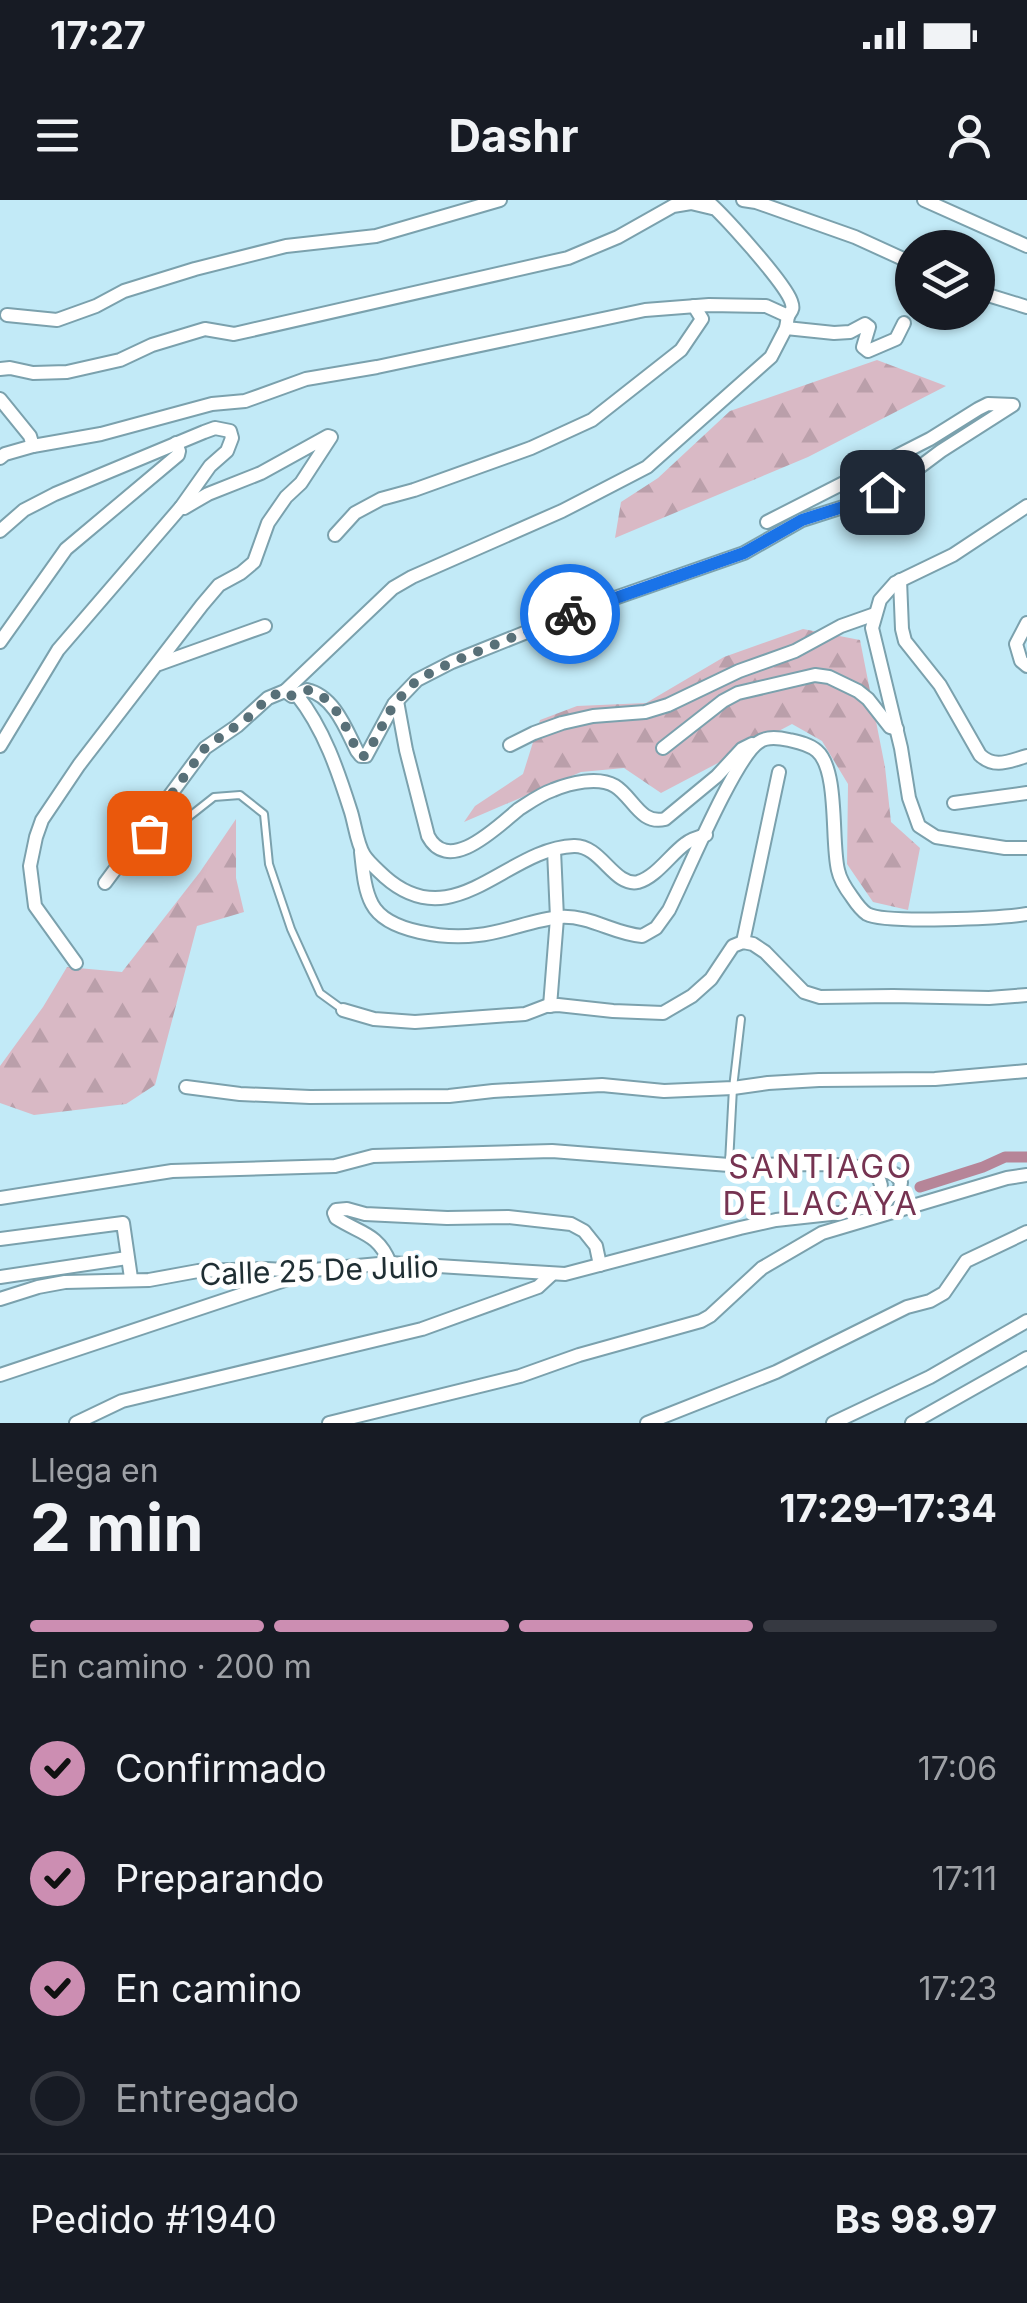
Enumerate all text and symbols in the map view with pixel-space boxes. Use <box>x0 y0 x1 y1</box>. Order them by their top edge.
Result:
text: 17:27 <box>50 12 146 58</box>
icon: menu <box>30 108 85 163</box>
text: Dashr <box>448 108 579 163</box>
icon: person <box>942 108 997 163</box>
map controls <box>895 230 995 330</box>
button: layers <box>895 230 995 330</box>
pin <box>840 450 925 535</box>
icon: home <box>855 465 910 520</box>
courier <box>520 564 620 664</box>
icon: bike <box>543 587 598 642</box>
pin <box>107 791 192 876</box>
icon: bag <box>122 806 177 861</box>
district label: SANTIAGO DE LACAYA <box>723 1147 919 1223</box>
street label: Calle 25 De Julio <box>199 1248 439 1292</box>
text: Llega en <box>30 1451 159 1490</box>
text: 17:29–17:34 <box>779 1485 997 1531</box>
text: 2 min <box>30 1488 204 1567</box>
text: En camino · 200 m <box>30 1647 312 1686</box>
icon: check <box>30 1741 85 1796</box>
text: Confirmado <box>115 1745 327 1791</box>
text: 17:06 <box>918 1749 997 1788</box>
icon: check <box>30 1851 85 1906</box>
text: Preparando <box>115 1855 324 1901</box>
text: 17:11 <box>932 1859 997 1898</box>
icon: check <box>30 1961 85 2016</box>
text: En camino <box>115 1965 302 2011</box>
text: 17:23 <box>918 1969 997 2008</box>
text: Entregado <box>115 2075 299 2121</box>
text: Pedido #1940 <box>30 2196 277 2242</box>
text: Bs 98.97 <box>835 2196 997 2242</box>

